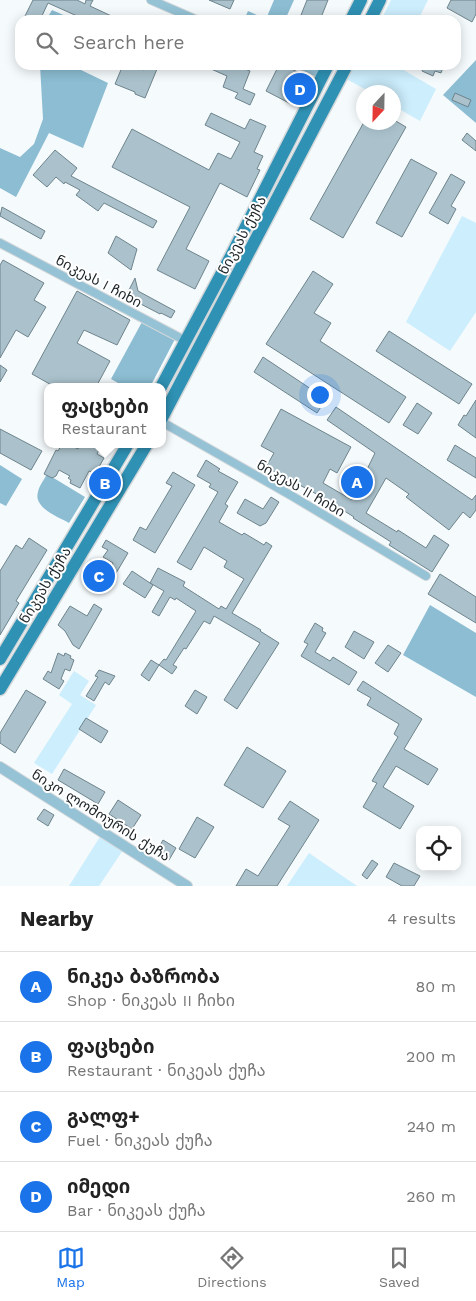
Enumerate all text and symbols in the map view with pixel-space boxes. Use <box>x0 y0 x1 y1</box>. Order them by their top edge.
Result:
search box <box>15 15 461 70</box>
icon: search <box>33 29 61 57</box>
text: Search here <box>73 31 184 54</box>
pin: D <box>284 70 316 108</box>
north arrow <box>356 85 401 130</box>
street label: ნიკეას ქუჩა <box>215 193 270 277</box>
street label: ნიკეას I ჩიხი <box>53 252 145 311</box>
your location <box>307 382 333 408</box>
popup <box>44 383 166 448</box>
text: ფაცხები <box>61 395 149 418</box>
text: Restaurant <box>61 419 147 438</box>
street label: ნიკეას II ჩიხი <box>253 456 348 521</box>
pin: A <box>341 463 373 501</box>
pin: B <box>89 464 121 502</box>
street label: ნიკეას ქუჩა <box>16 544 75 627</box>
pin: C <box>83 557 115 595</box>
street label: ნიკო ლომოურის ქუჩა <box>28 766 173 865</box>
map controls <box>416 826 461 871</box>
button: locate <box>416 826 461 871</box>
text: Nearby <box>20 906 93 931</box>
text: 4 results <box>387 909 456 928</box>
text: ნიკეა ბაზრობა <box>67 965 220 988</box>
text: A <box>31 977 41 996</box>
text: 80 m <box>415 977 456 996</box>
text: Shop · ნიკეას II ჩიხი <box>67 991 235 1010</box>
text: ფაცხები <box>67 1035 154 1058</box>
text: B <box>31 1047 41 1066</box>
text: 200 m <box>406 1047 456 1066</box>
text: Restaurant · ნიკეას ქუჩა <box>67 1061 266 1080</box>
text: გალფ+ <box>67 1105 140 1128</box>
text: C <box>31 1117 41 1136</box>
text: 240 m <box>407 1117 456 1136</box>
text: Fuel · ნიკეას ქუჩა <box>67 1131 213 1150</box>
text: იმედი <box>67 1175 130 1198</box>
text: D <box>30 1187 42 1206</box>
text: 260 m <box>406 1187 456 1206</box>
text: Bar · ნიკეას ქუჩა <box>67 1201 206 1220</box>
tab: Map <box>56 1244 85 1290</box>
tab: Directions <box>197 1244 267 1290</box>
tab: Saved <box>379 1244 420 1290</box>

